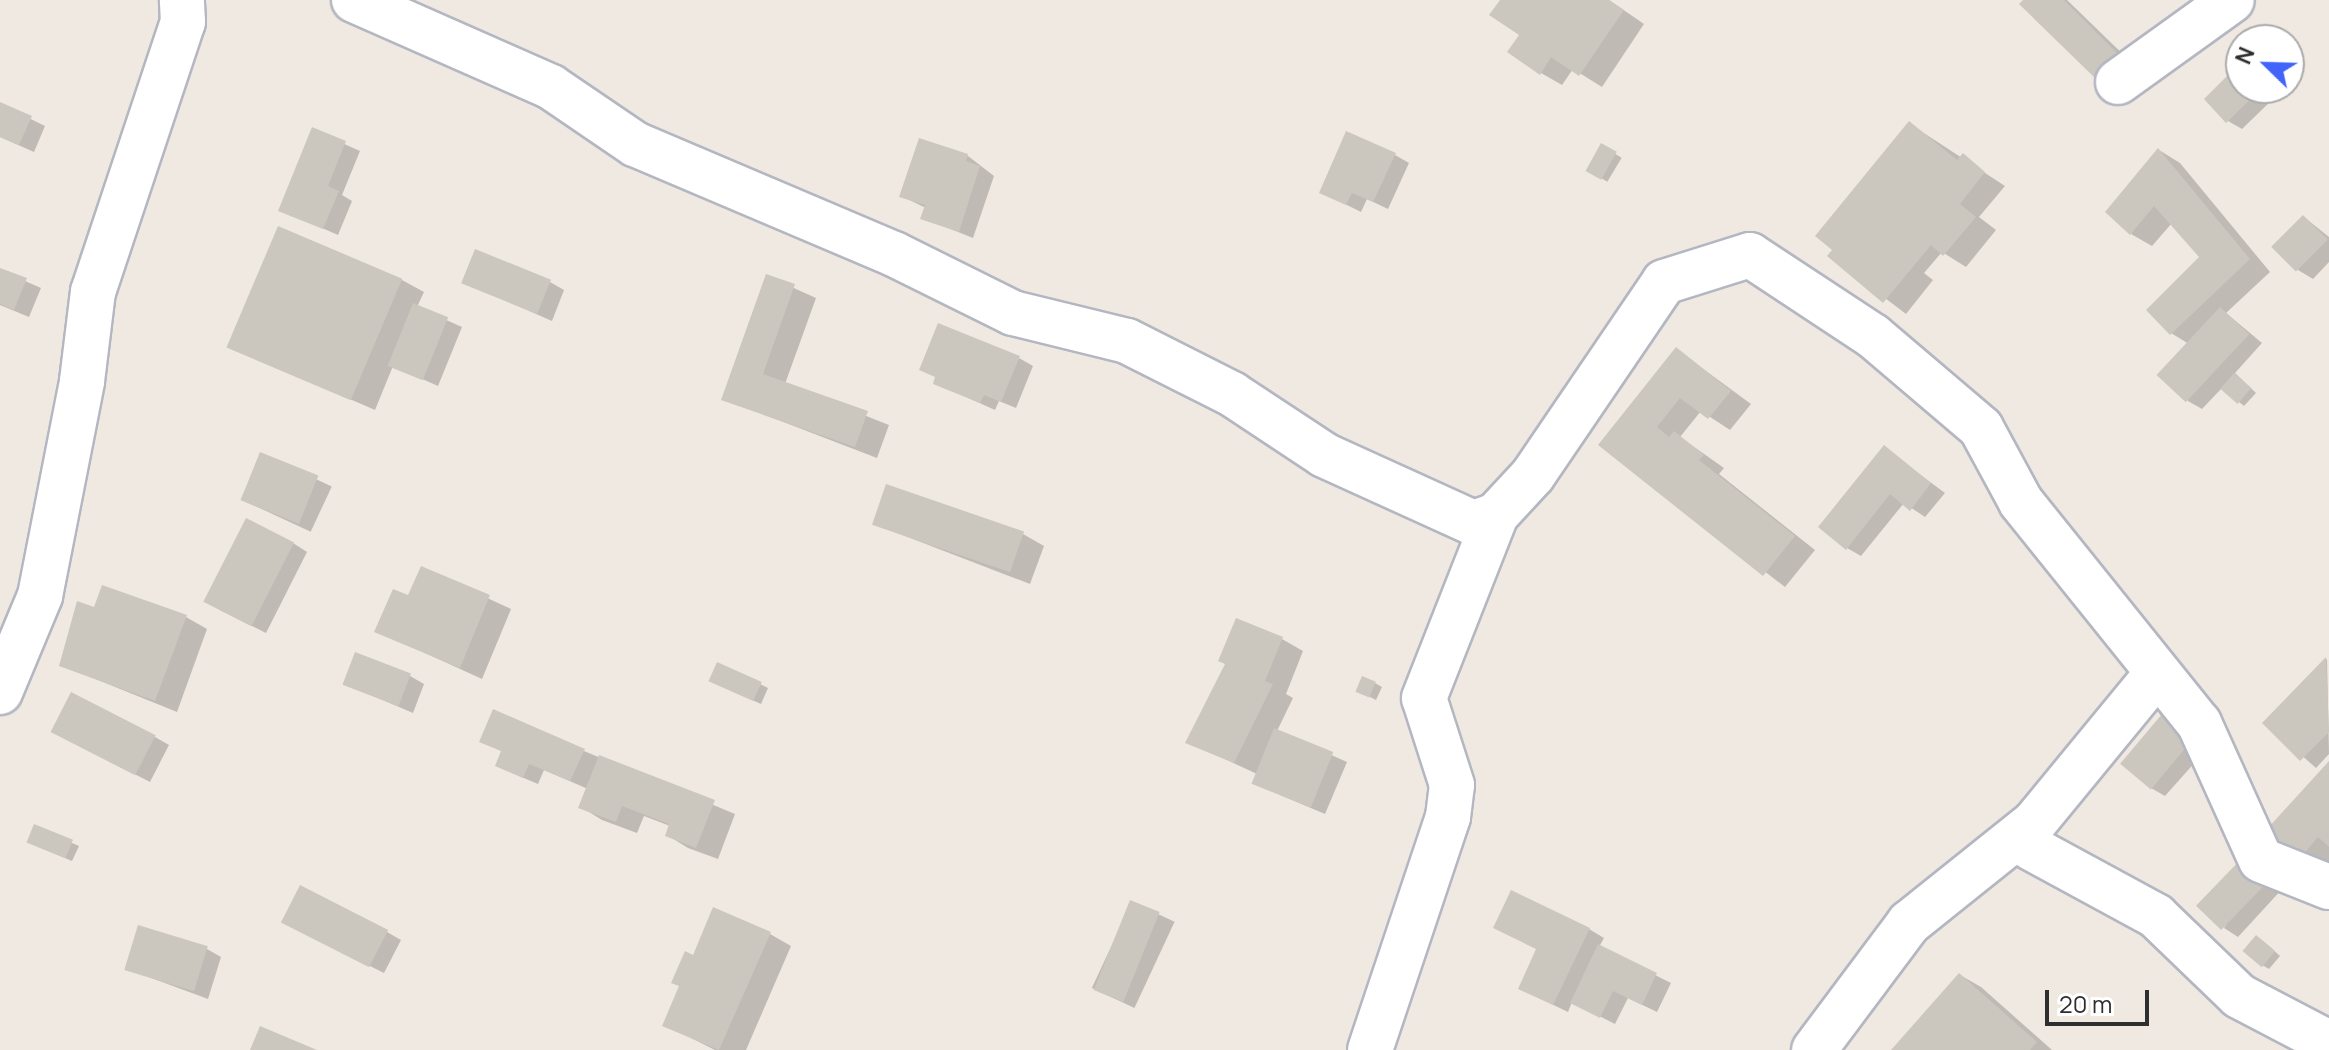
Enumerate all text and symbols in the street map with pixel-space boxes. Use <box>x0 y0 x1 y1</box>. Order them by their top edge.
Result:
north arrow <box>2225 24 2305 104</box>
text: N <box>2228 42 2262 69</box>
scale bar <box>2049 974 2153 1024</box>
text: 20 m <box>2059 987 2112 1020</box>

